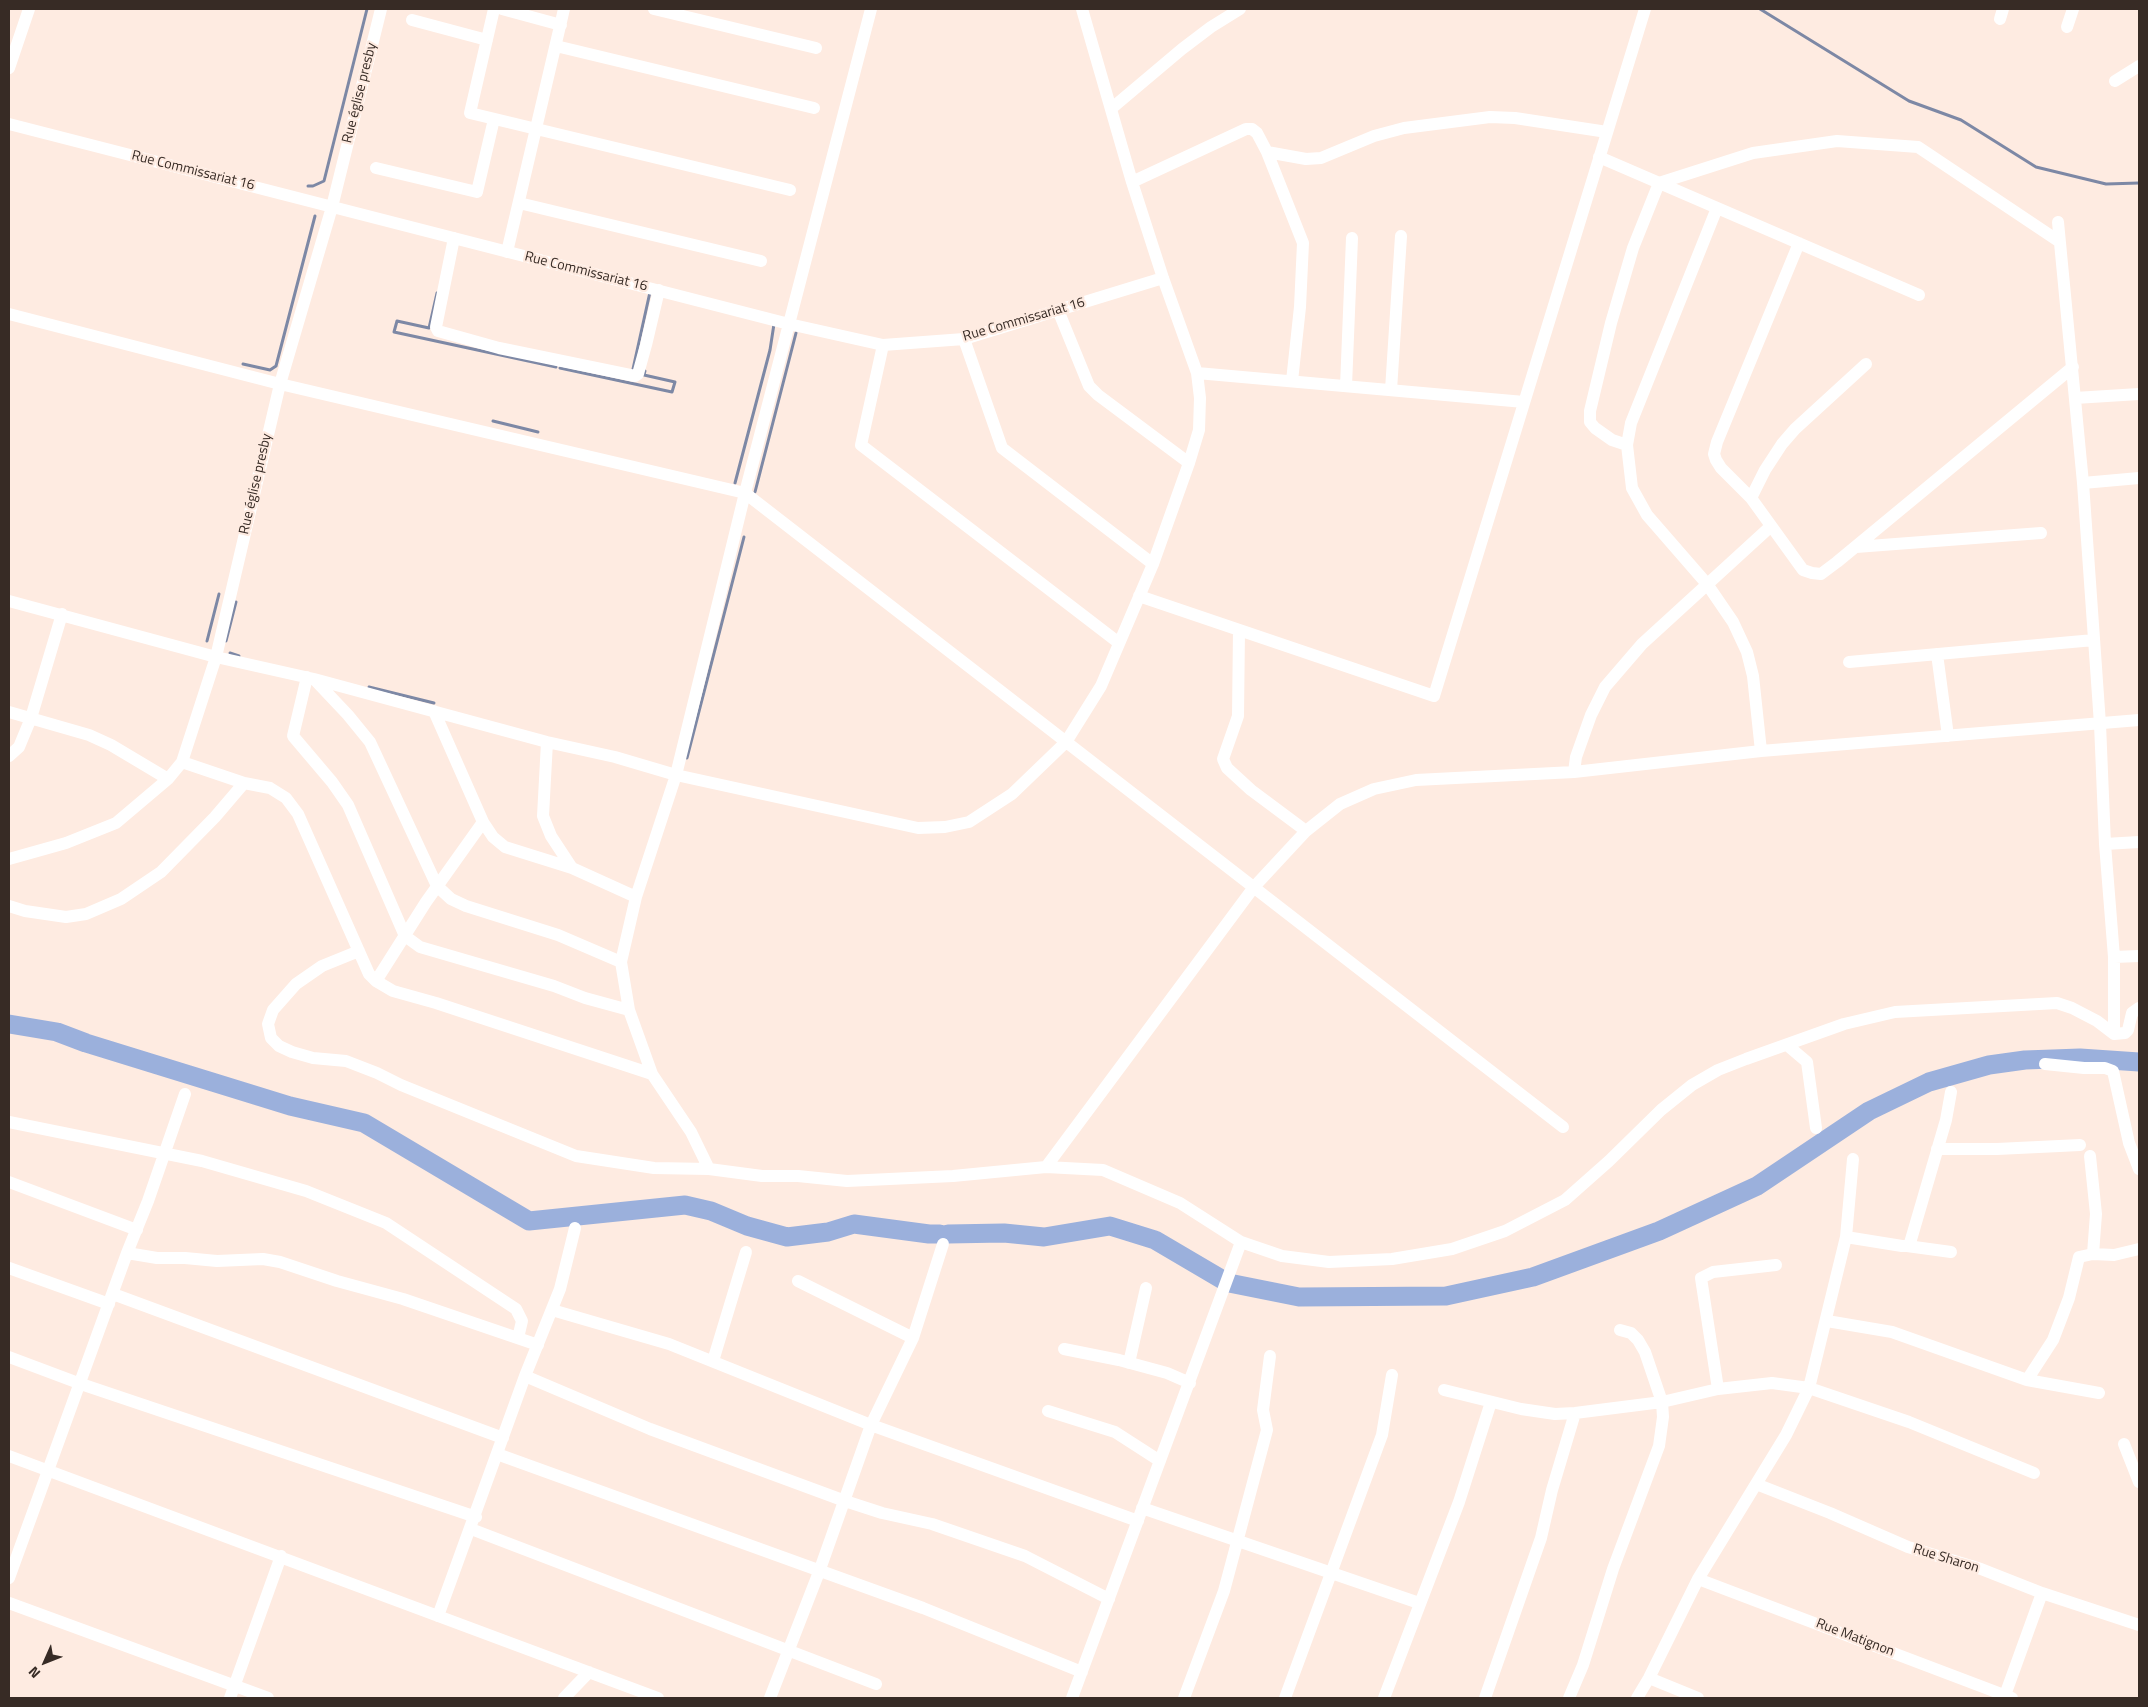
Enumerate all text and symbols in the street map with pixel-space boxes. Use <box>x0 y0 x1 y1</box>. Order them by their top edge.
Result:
street label: Rue église presby <box>339 41 381 145</box>
street label: Rue Commissariat 16 <box>130 148 256 194</box>
street label: Rue Commissariat 16 <box>523 249 649 295</box>
street label: Rue Commissariat 16 <box>961 295 1087 345</box>
street label: Rue église presby <box>236 432 276 536</box>
street label: Rue Sharon <box>1911 1541 1981 1577</box>
street label: Rue Matignon <box>1813 1615 1897 1661</box>
north arrow <box>20 1637 70 1687</box>
text: N <box>23 1662 45 1684</box>

